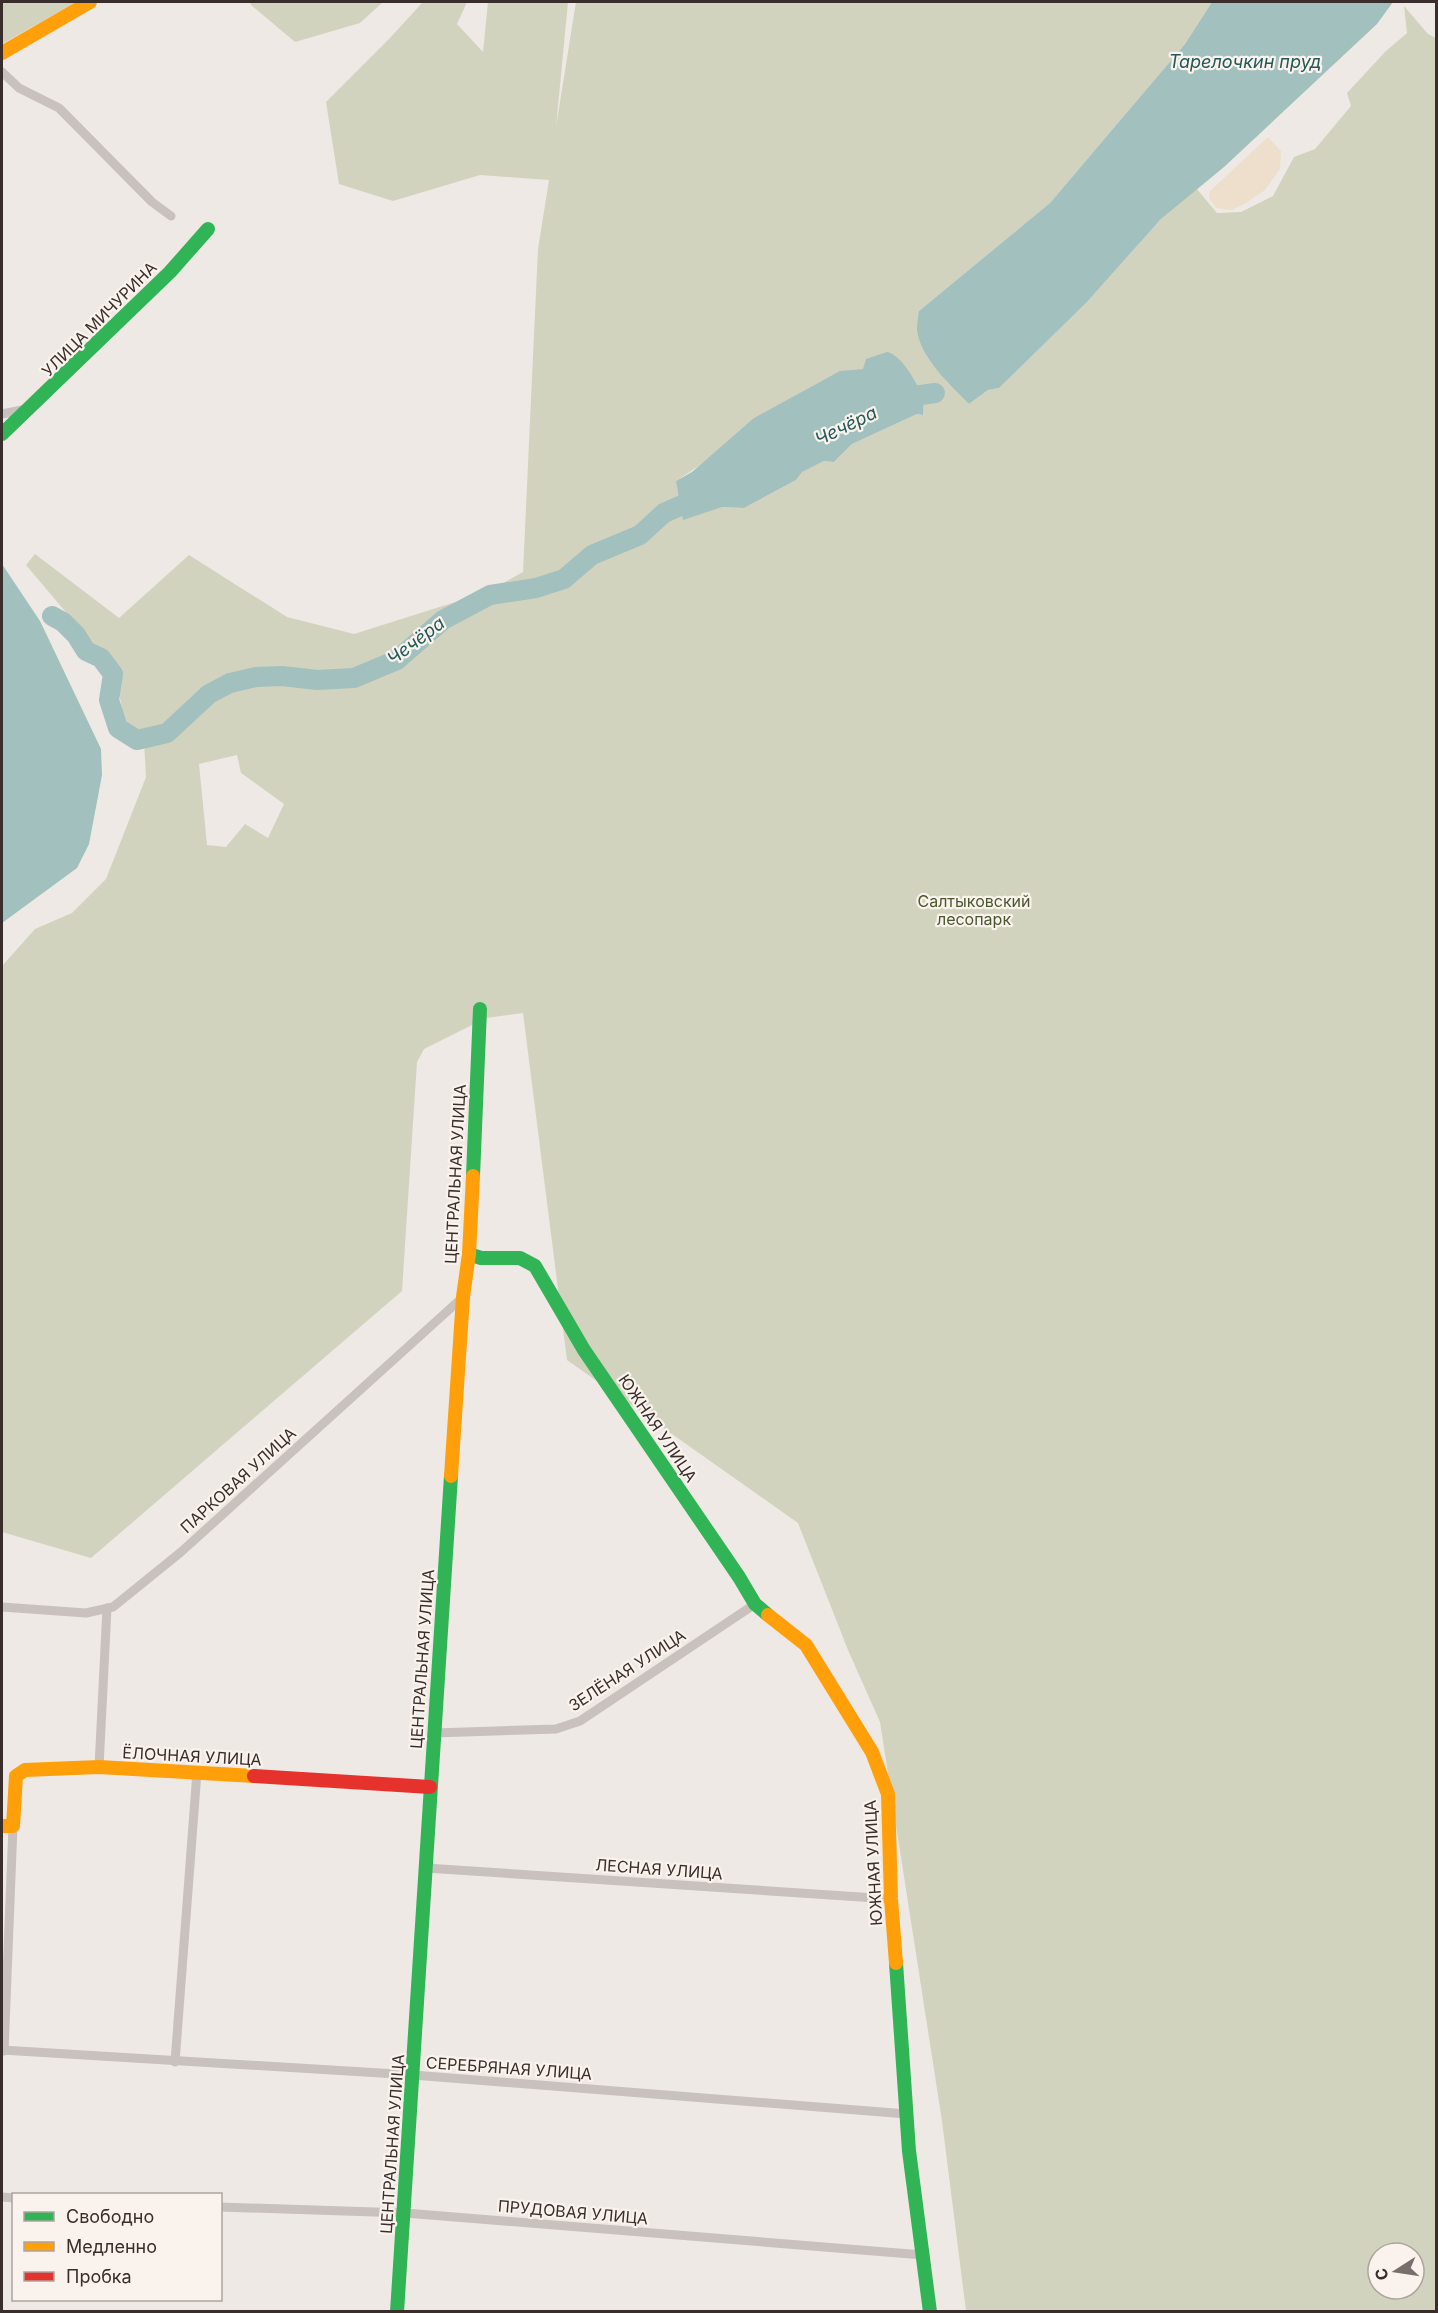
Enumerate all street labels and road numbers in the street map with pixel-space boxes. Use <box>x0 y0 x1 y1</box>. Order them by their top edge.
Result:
street label: УЛИЦА МИЧУРИНА <box>37 257 161 381</box>
street label: ЦЕНТРАЛЬНАЯ УЛИЦА <box>440 1084 470 1264</box>
street label: ЮЖНАЯ УЛИЦА <box>614 1370 702 1486</box>
street label: ПАРКОВАЯ УЛИЦА <box>176 1423 300 1537</box>
street label: ЦЕНТРАЛЬНАЯ УЛИЦА <box>406 1568 438 1750</box>
street label: ЗЕЛЁНАЯ УЛИЦА <box>565 1625 689 1715</box>
street label: ЁЛОЧНАЯ УЛИЦА <box>122 1742 262 1770</box>
street label: ЮЖНАЯ УЛИЦА <box>860 1800 886 1926</box>
street label: ЛЕСНАЯ УЛИЦА <box>595 1855 723 1883</box>
street label: СЕРЕБРЯНАЯ УЛИЦА <box>425 2052 593 2084</box>
street label: ЦЕНТРАЛЬНАЯ УЛИЦА <box>376 2053 408 2235</box>
street label: ПРУДОВАЯ УЛИЦА <box>497 2195 649 2229</box>

